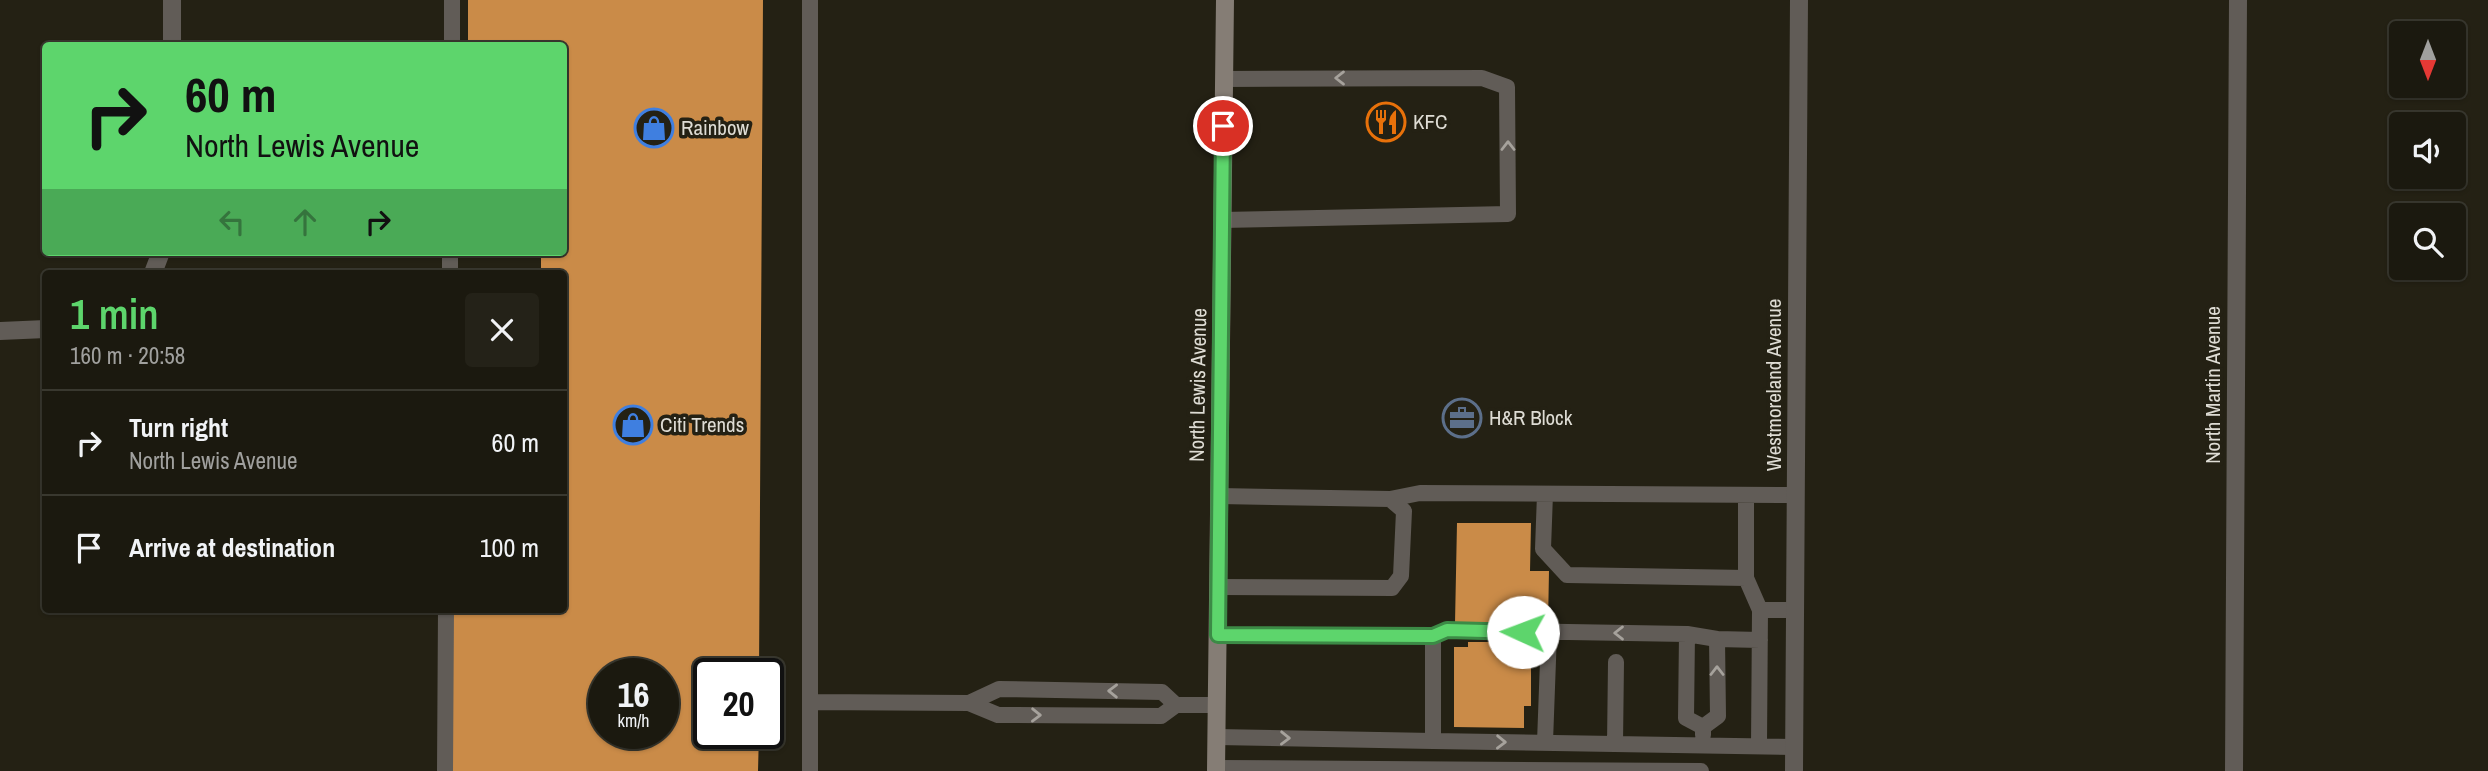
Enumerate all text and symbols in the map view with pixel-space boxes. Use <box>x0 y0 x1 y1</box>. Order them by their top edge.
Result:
north arrow <box>2389 21 2466 98</box>
map controls <box>2389 21 2466 280</box>
text: 60 m <box>185 61 277 127</box>
icon: right <box>70 70 161 161</box>
one-way arrow <box>1335 70 1345 86</box>
pin <box>1193 96 1253 156</box>
restaurant icon: KFC <box>1365 101 1407 143</box>
shop icon: Rainbow <box>633 107 675 149</box>
icon: arrive <box>1204 107 1242 145</box>
place label: KFC <box>1413 107 1447 136</box>
button: sound <box>2389 112 2466 189</box>
place label: Rainbow <box>681 113 750 142</box>
text: North Lewis Avenue <box>185 124 419 167</box>
one-way arrow <box>1500 140 1516 150</box>
icon: left <box>213 203 251 241</box>
icon: ahead <box>286 203 324 241</box>
icon: right <box>359 203 397 241</box>
button: search <box>2389 203 2466 280</box>
text: 1 min <box>70 286 159 342</box>
button: close <box>465 293 539 367</box>
street label: Westmoreland Avenue <box>1759 299 1788 471</box>
street label: North Martin Avenue <box>2198 306 2227 464</box>
street label: North Lewis Avenue <box>1182 308 1213 462</box>
text: 160 m · 20:58 <box>70 340 185 371</box>
office icon: H&R Block <box>1441 397 1483 439</box>
place label: H&R Block <box>1489 403 1573 432</box>
shop icon: Citi Trends <box>612 404 654 446</box>
text: Turn right <box>129 410 228 445</box>
place label: Citi Trends <box>660 410 744 439</box>
icon: right <box>70 424 108 462</box>
text: 60 m <box>492 425 539 460</box>
text: North Lewis Avenue <box>129 445 297 476</box>
icon: arrive <box>70 529 108 567</box>
text: Arrive at destination <box>129 530 335 565</box>
text: 100 m <box>480 530 539 565</box>
position arrow <box>1486 595 1560 669</box>
one-way arrow <box>1613 625 1623 641</box>
speed limit sign: 20 <box>693 658 784 749</box>
one-way arrow <box>1709 666 1725 676</box>
text: 16 <box>618 671 649 718</box>
one-way arrow <box>1107 683 1118 699</box>
one-way arrow <box>1031 707 1041 723</box>
text: km/h <box>618 708 650 733</box>
one-way arrow <box>1280 730 1291 746</box>
one-way arrow <box>1496 734 1507 750</box>

